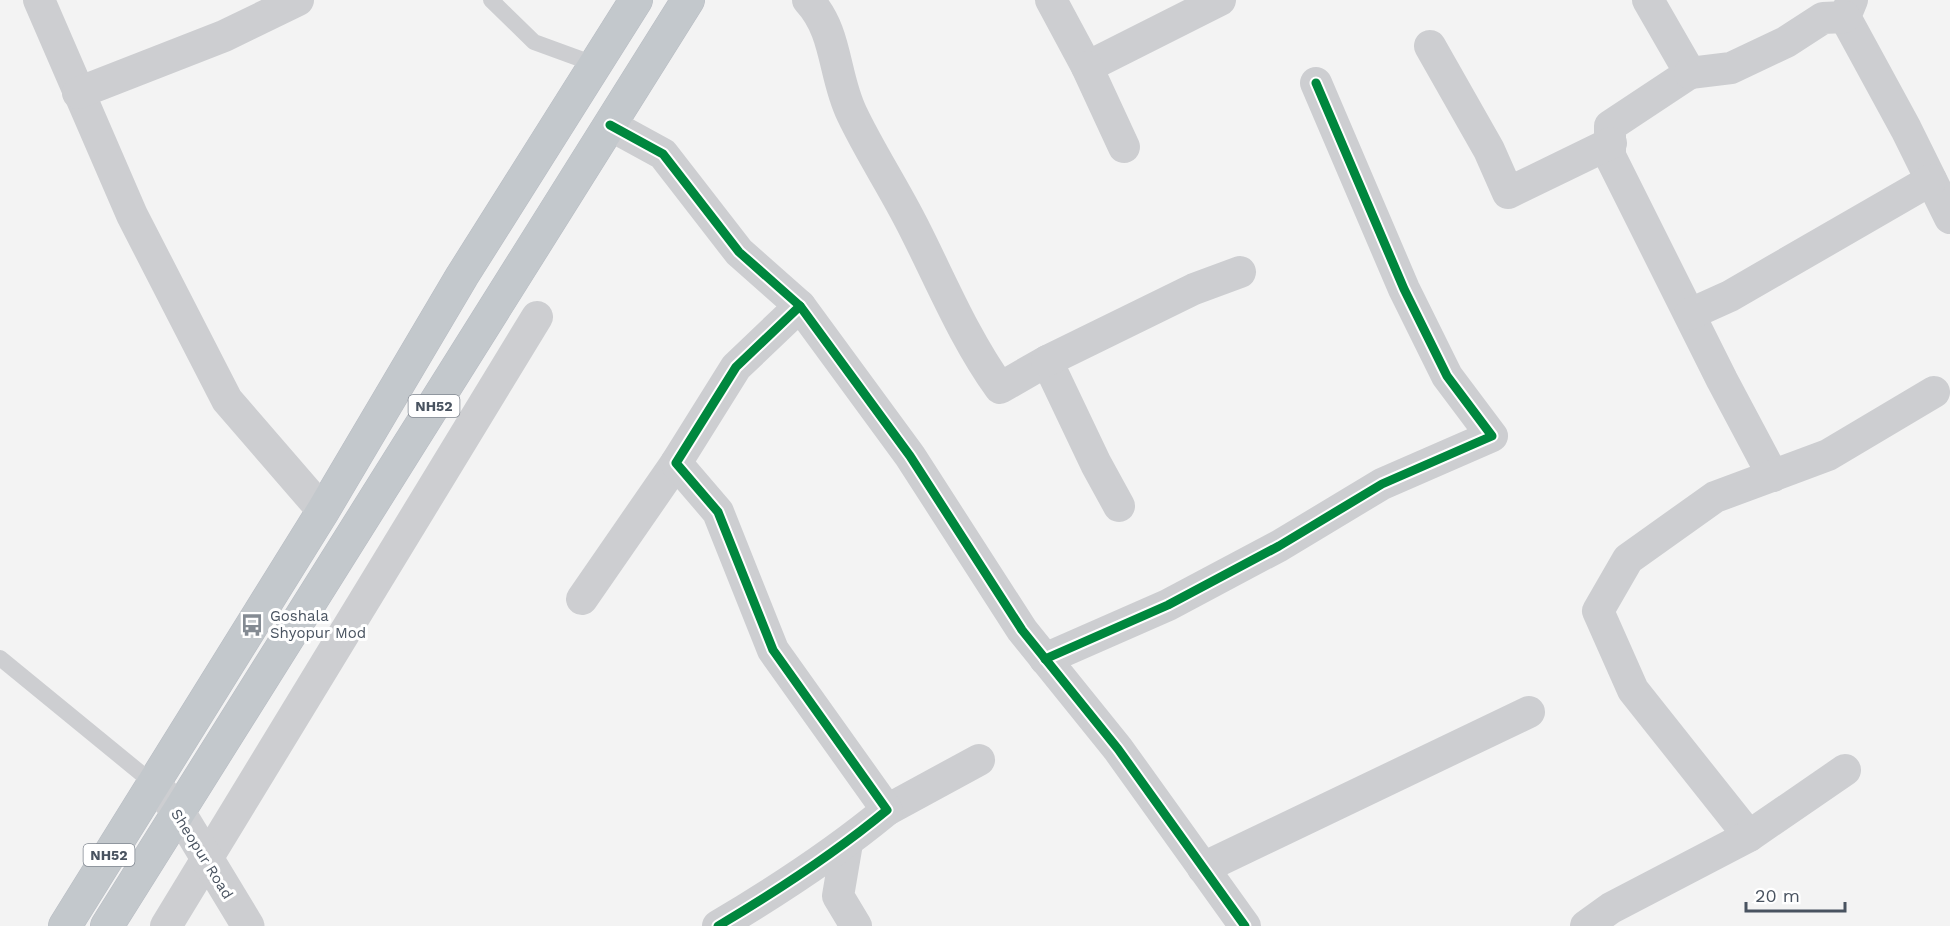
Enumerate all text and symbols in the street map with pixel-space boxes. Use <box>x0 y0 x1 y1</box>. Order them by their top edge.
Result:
road number: NH52 <box>408 395 460 417</box>
place label: Goshala Shyopur Mod <box>270 607 366 642</box>
bus stop icon: Goshala Shyopur Mod <box>239 612 265 638</box>
street label: Sheopur Road <box>167 806 237 902</box>
road number: NH52 <box>84 844 134 866</box>
scale bar <box>1746 875 1845 913</box>
text: 20 m <box>1755 885 1800 906</box>

